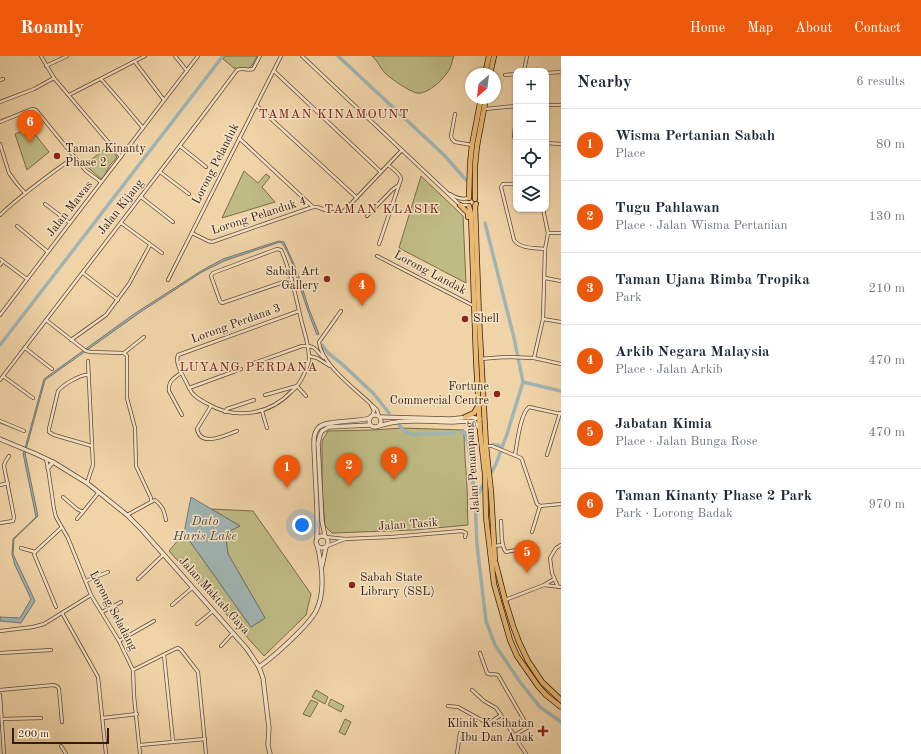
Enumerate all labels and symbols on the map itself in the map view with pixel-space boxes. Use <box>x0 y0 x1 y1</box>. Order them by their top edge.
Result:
north arrow <box>465 68 501 104</box>
district label: TAMAN KINAMOUNT <box>258 108 410 121</box>
pin: 6 <box>17 110 43 143</box>
street label: Lorong Pelanduk <box>190 122 242 206</box>
place label: Taman Kinanty Phase 2 <box>65 143 147 169</box>
marker: Taman Kinanty Phase 2 <box>52 151 62 161</box>
street label: Jalan Kijang <box>96 177 147 237</box>
street label: Jalan Mawas <box>45 179 95 239</box>
street label: Lorong Pelanduk 4 <box>210 195 308 237</box>
district label: TAMAN KLASIK <box>324 203 440 216</box>
street label: Lorong Landak <box>392 249 468 297</box>
place label: Sabah Art Gallery <box>265 266 320 292</box>
pin: 4 <box>349 273 375 306</box>
marker: Sabah Art Gallery <box>322 274 332 284</box>
street label: Lorong Perdana 3 <box>190 302 282 346</box>
place label: Shell <box>473 313 499 325</box>
marker: Shell <box>460 314 470 324</box>
district label: LUYANG PERDANA <box>180 361 318 374</box>
place label: Fortune Commercial Centre <box>390 381 489 407</box>
marker: Fortune Commercial Centre <box>492 389 502 399</box>
street label: Jalan Penampang <box>464 420 482 513</box>
pin: 3 <box>381 447 407 480</box>
pin: 2 <box>336 453 362 486</box>
pin: 1 <box>274 455 300 488</box>
water label: Dato Haris Lake <box>172 515 237 543</box>
your location <box>292 515 312 535</box>
street label: Jalan Tasik <box>378 517 438 533</box>
pin: 5 <box>514 540 540 573</box>
street label: Jalan Maktab Gaya <box>176 555 252 637</box>
street label: Lorong Seladang <box>87 569 139 653</box>
place label: Sabah State Library (SSL) <box>360 572 435 598</box>
marker: Sabah State Library (SSL) <box>347 580 357 590</box>
place label: Klinik Kesihatan Ibu Dan Anak <box>447 718 535 744</box>
marker: Klinik Kesihatan Ibu Dan Anak <box>537 725 549 737</box>
scale bar <box>12 726 109 745</box>

